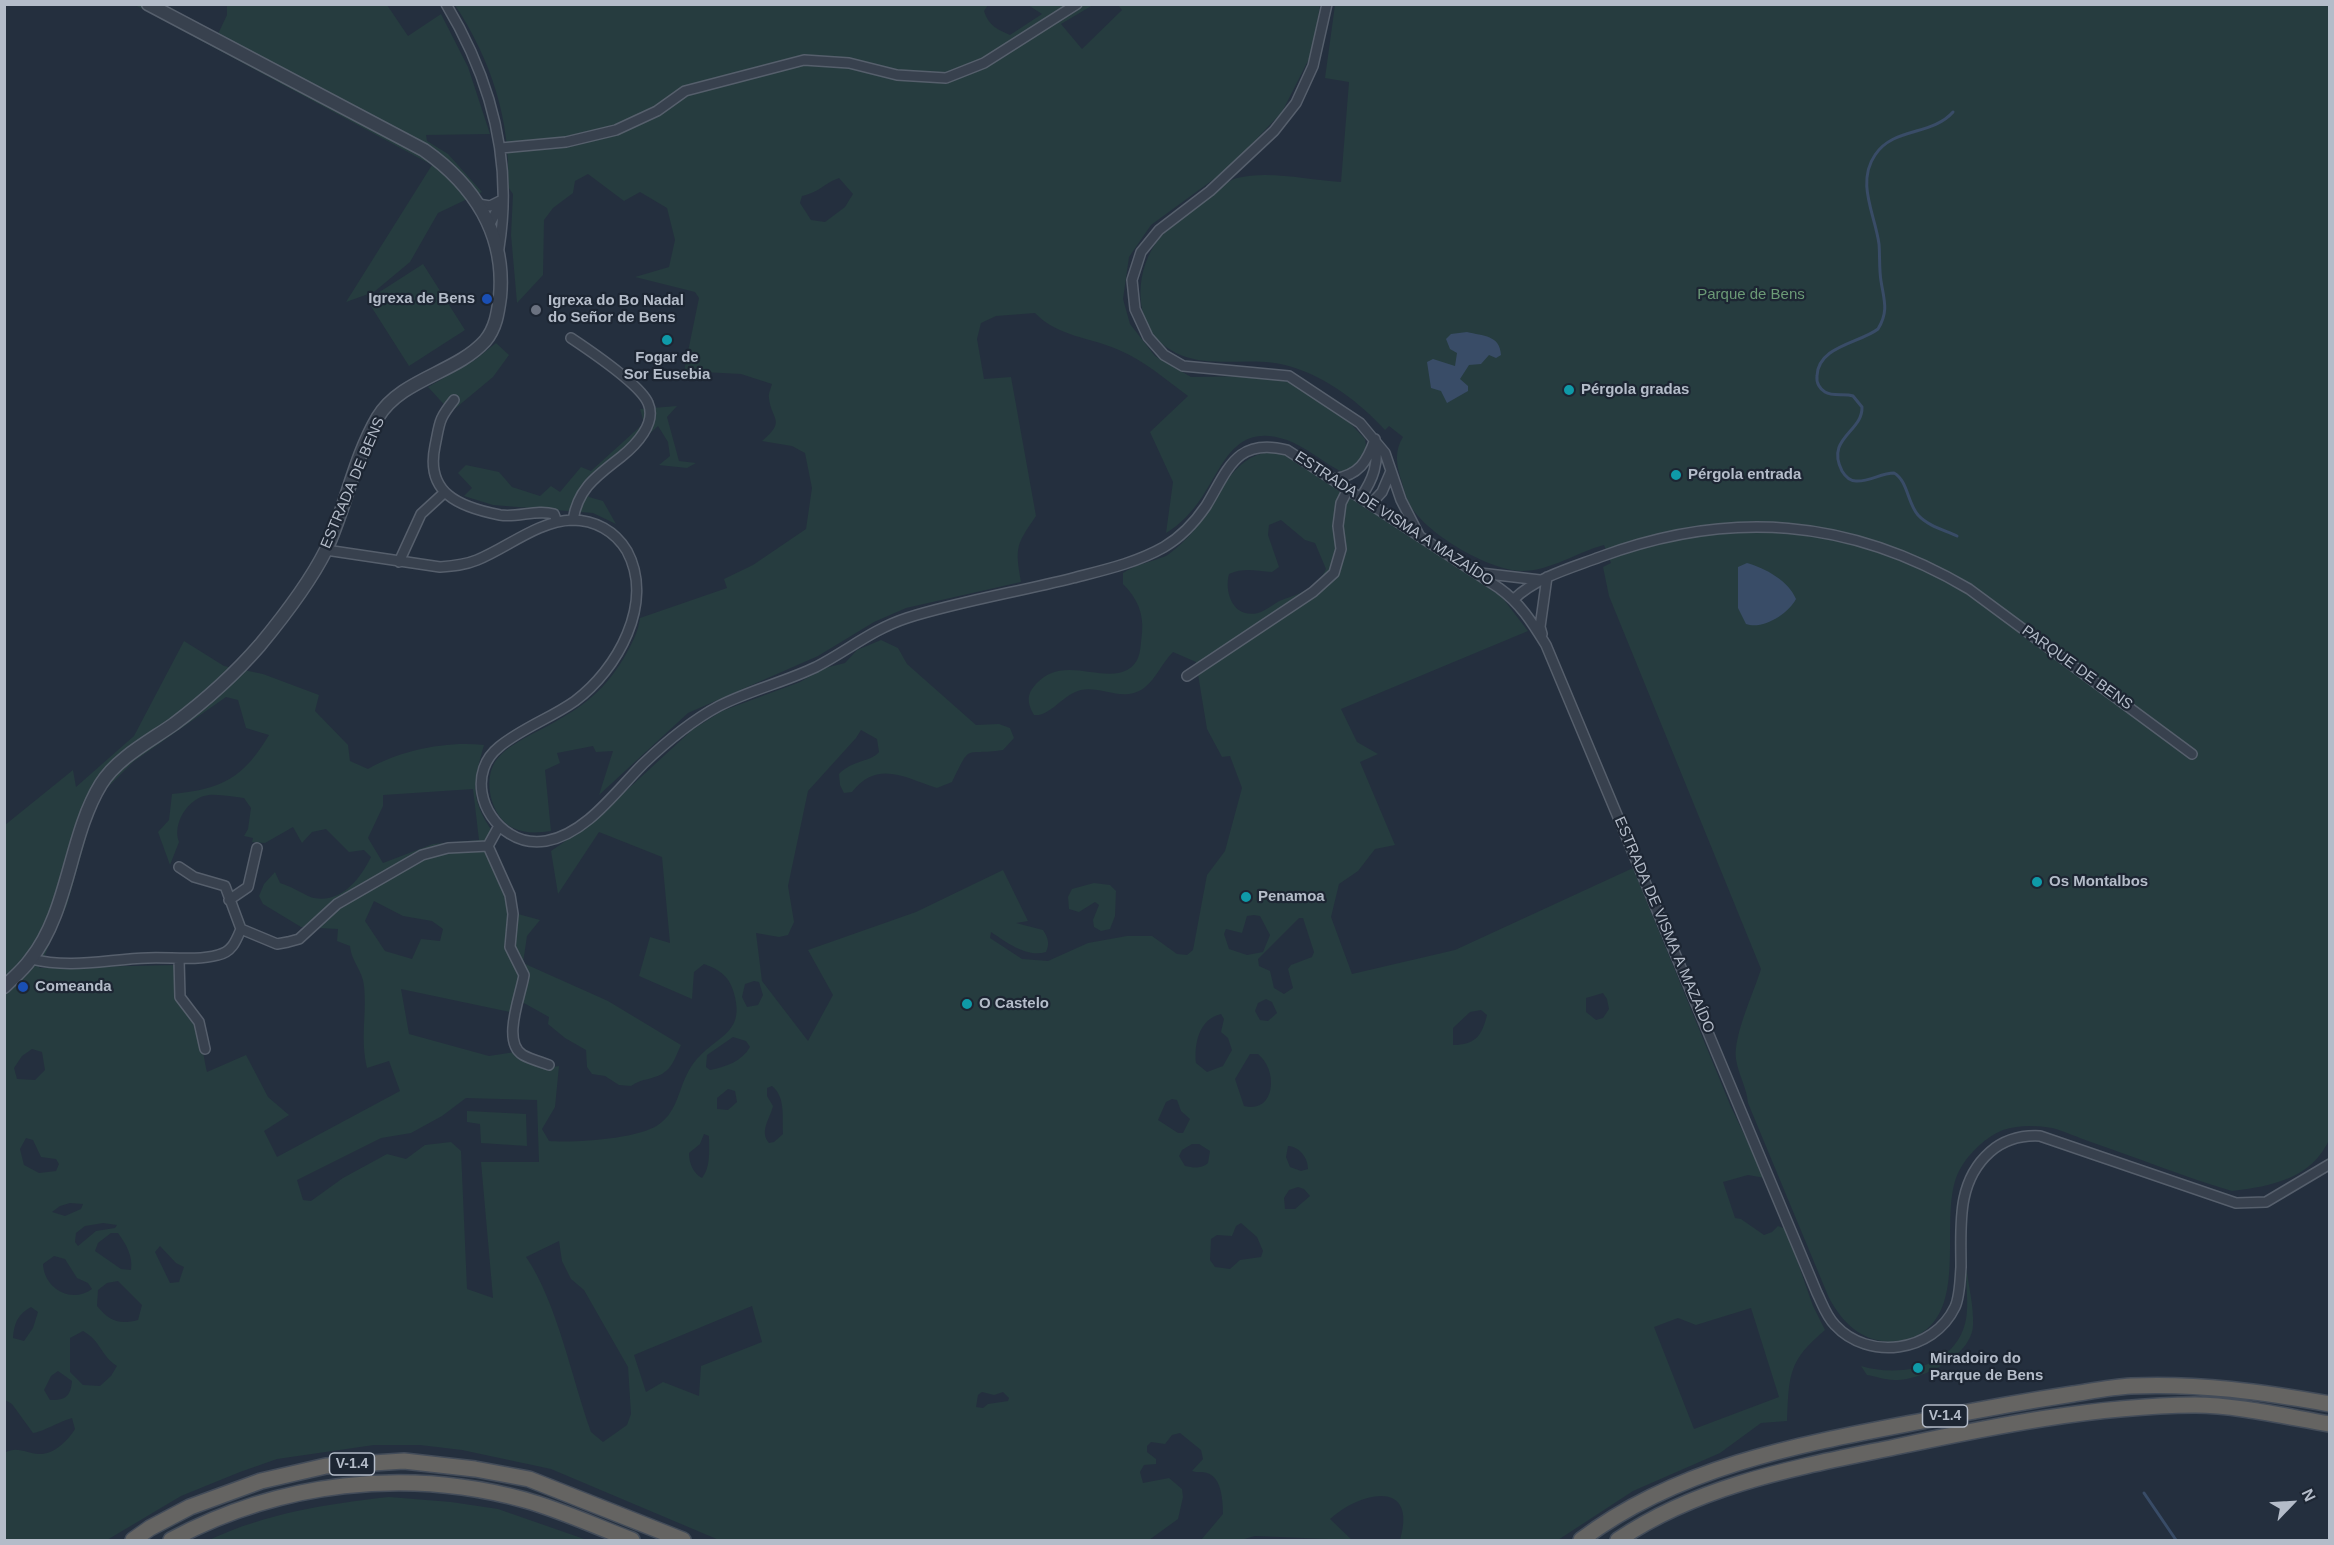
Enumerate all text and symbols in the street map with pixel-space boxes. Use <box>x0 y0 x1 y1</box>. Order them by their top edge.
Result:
park label: Parque de Bens <box>1697 286 1805 304</box>
place label: Igrexa de Bens <box>368 290 475 308</box>
marker: Igrexa de Bens <box>480 292 494 306</box>
place label: Igrexa do Bo Nadal do Señor de Bens <box>548 292 684 327</box>
marker: Igrexa do Bo Nadal do Señor de Bens <box>529 303 543 317</box>
marker: Fogar de Sor Eusebia <box>660 333 674 347</box>
place label: Fogar de Sor Eusebia <box>624 349 710 384</box>
place label: Pérgola gradas <box>1581 381 1689 399</box>
marker: Pérgola gradas <box>1562 383 1576 397</box>
street label: ESTRADA DE BENS <box>317 415 389 551</box>
street label: ESTRADA DE VISMA A MAZAÍDO <box>1291 448 1497 590</box>
place label: Pérgola entrada <box>1688 466 1801 484</box>
marker: Pérgola entrada <box>1669 468 1683 482</box>
street label: PARQUE DE BENS <box>2018 622 2136 714</box>
street label: ESTRADA DE VISMA A MAZAÍDO <box>1610 814 1718 1036</box>
place label: Os Montalbos <box>2049 873 2148 891</box>
marker: Os Montalbos <box>2030 875 2044 889</box>
place label: Penamoa <box>1258 888 1325 906</box>
marker: Penamoa <box>1239 890 1253 904</box>
place label: Comeanda <box>35 978 112 996</box>
marker: Comeanda <box>16 980 30 994</box>
place label: O Castelo <box>979 995 1049 1013</box>
marker: O Castelo <box>960 997 974 1011</box>
place label: Miradoiro do Parque de Bens <box>1930 1350 2043 1385</box>
marker: Miradoiro do Parque de Bens <box>1911 1361 1925 1375</box>
road number: V-1.4 <box>1922 1405 1968 1427</box>
road number: V-1.4 <box>330 1453 374 1475</box>
north arrow <box>2262 1473 2322 1533</box>
text: N <box>2299 1486 2319 1504</box>

